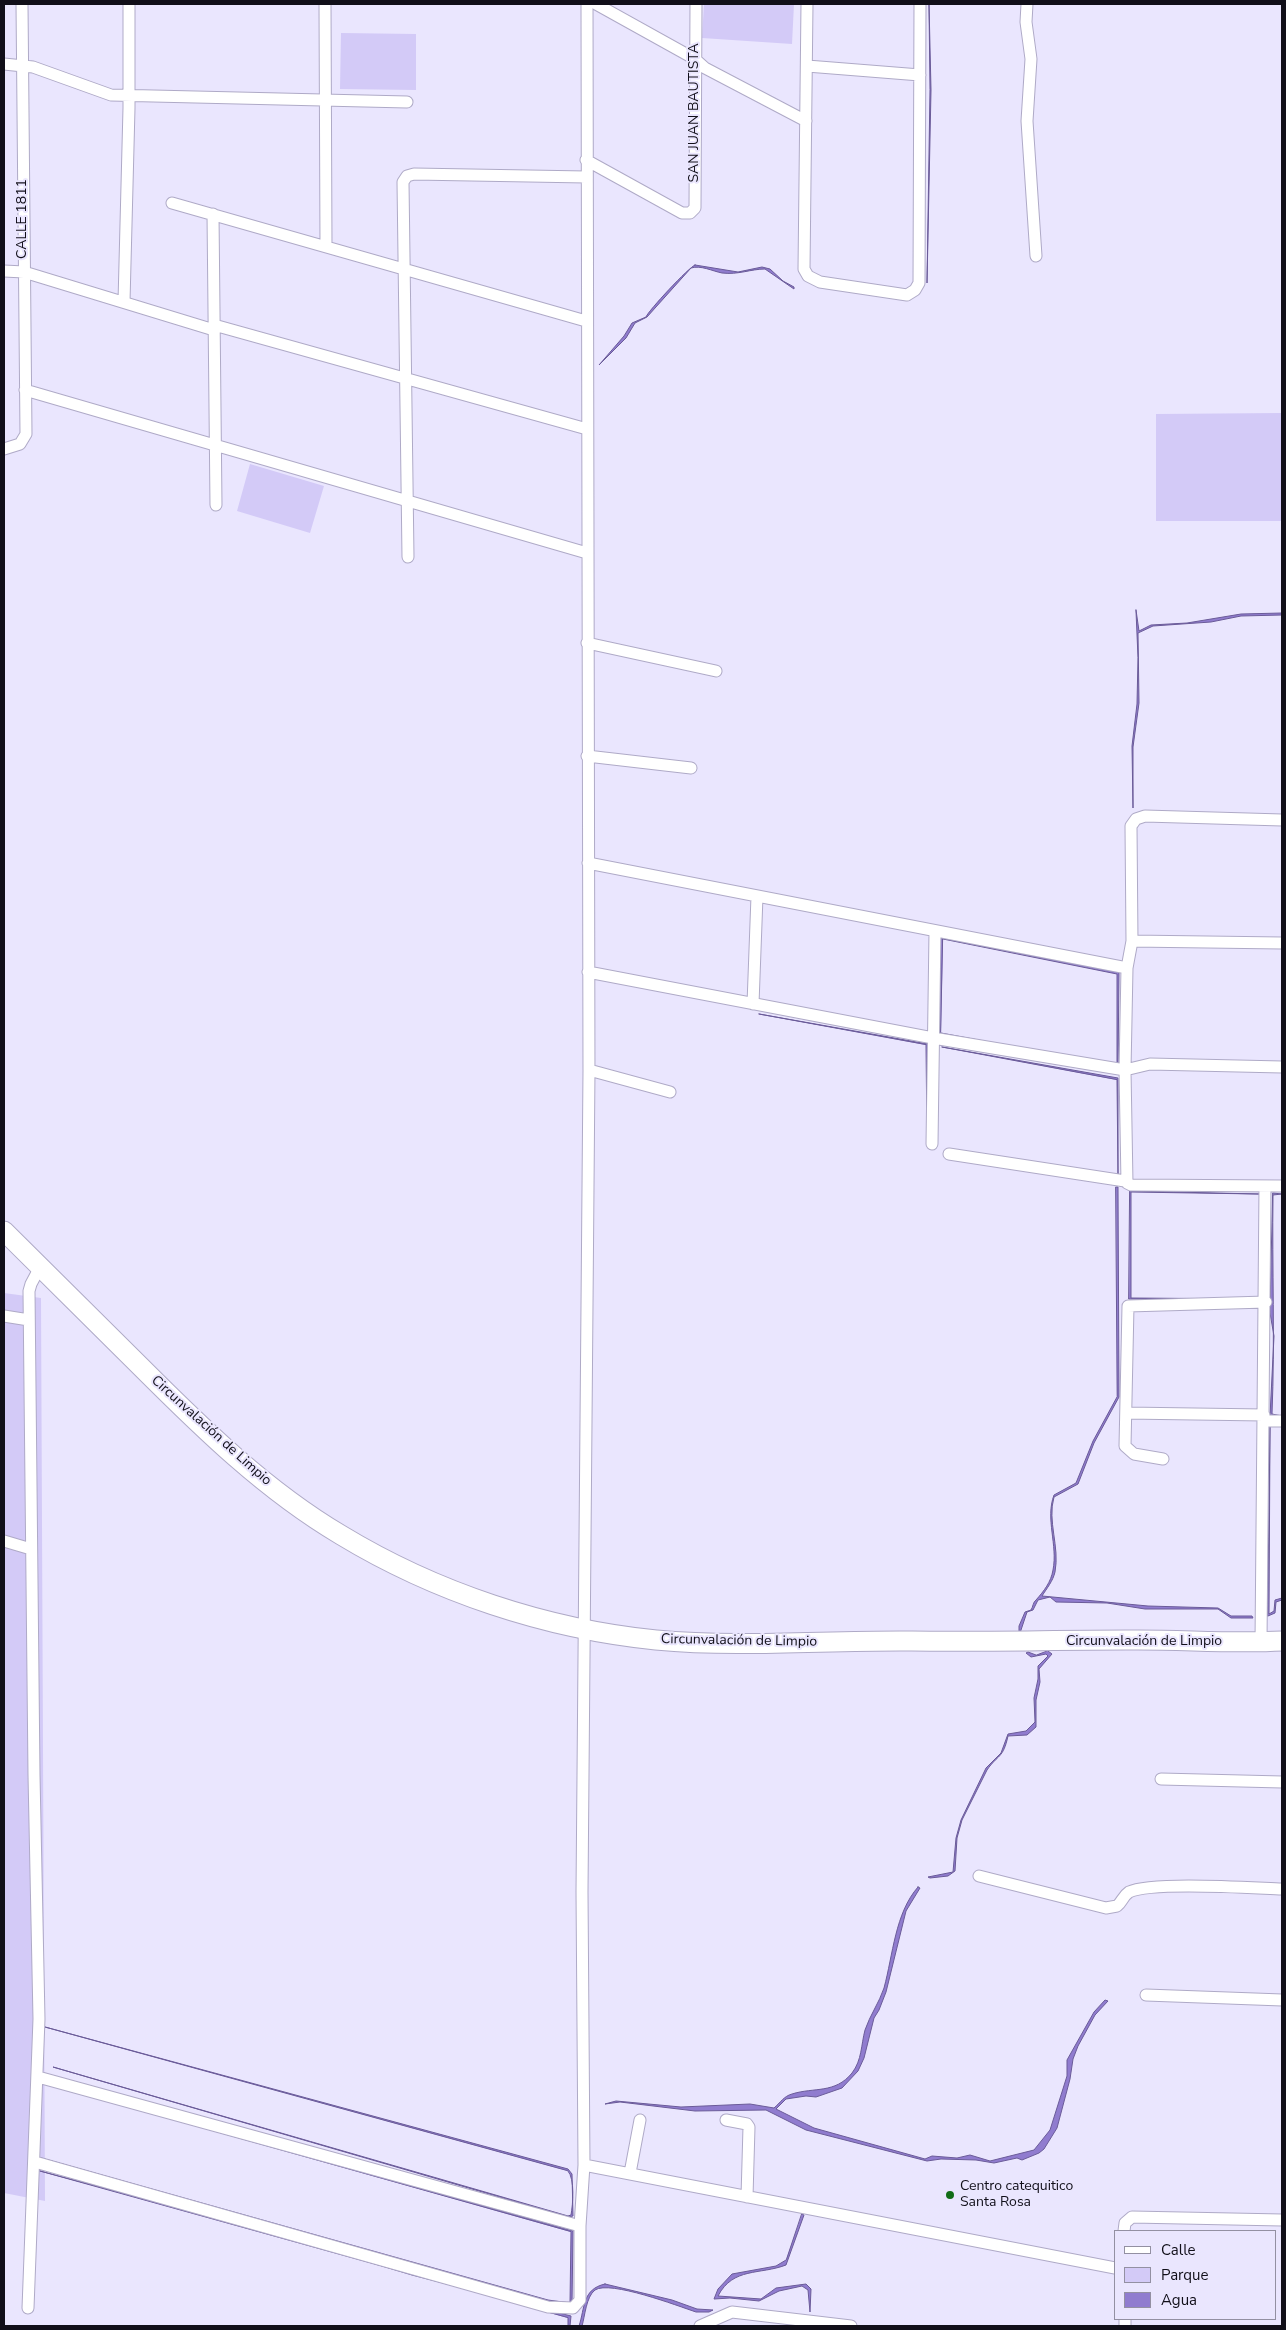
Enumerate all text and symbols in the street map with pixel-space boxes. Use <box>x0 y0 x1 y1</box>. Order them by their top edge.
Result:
street label: SAN JUAN BAUTISTA <box>687 43 703 183</box>
street label: CALLE 1811 <box>15 179 31 259</box>
street label: Circunvalación de Limpio <box>147 1373 275 1489</box>
street label: Circunvalación de Limpio <box>661 1631 817 1651</box>
street label: Circunvalación de Limpio <box>1066 1634 1222 1650</box>
place label: Centro catequitico Santa Rosa <box>960 2179 1073 2212</box>
marker: Centro catequitico Santa Rosa <box>944 2189 956 2201</box>
legend <box>1114 2230 1276 2320</box>
text: Calle <box>1161 2240 1196 2260</box>
text: Parque <box>1161 2265 1209 2285</box>
text: Agua <box>1161 2290 1197 2310</box>

